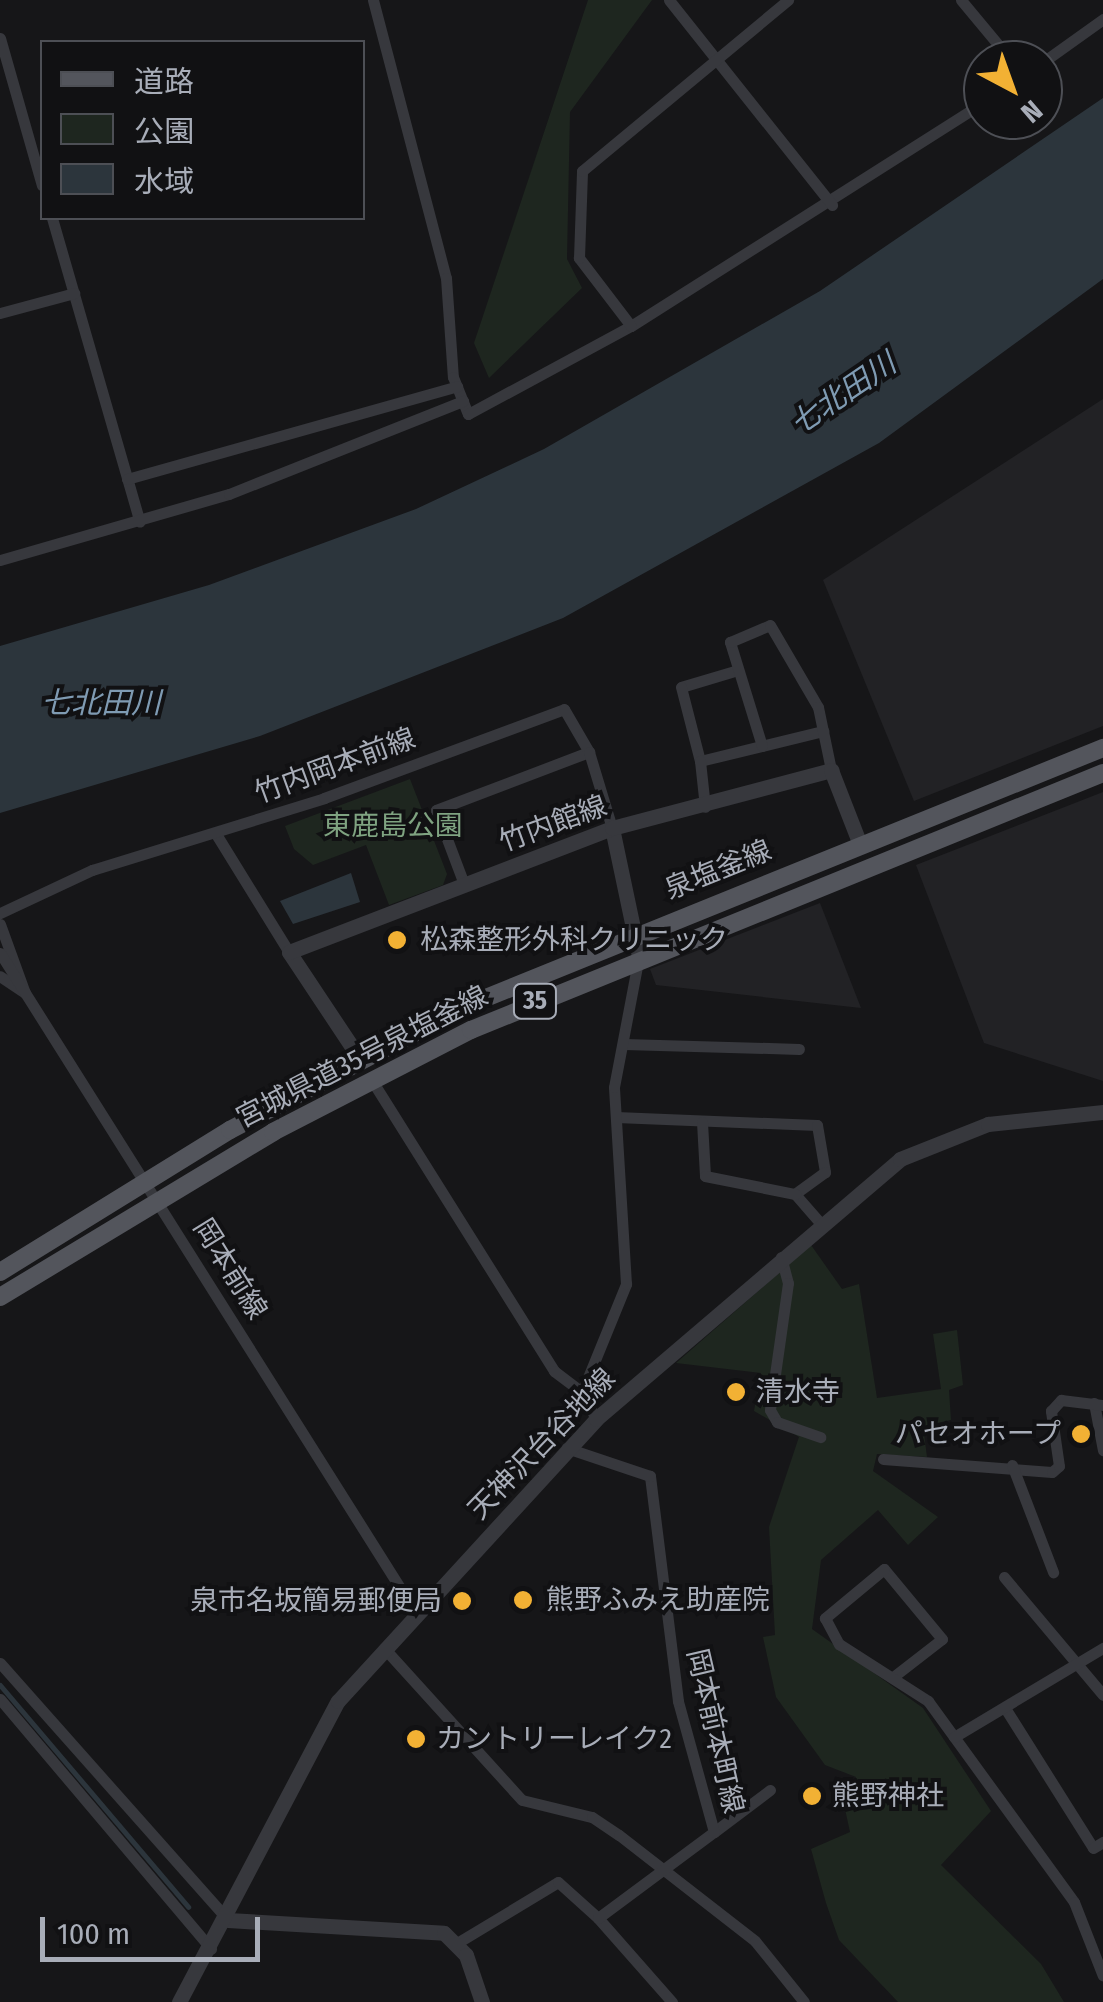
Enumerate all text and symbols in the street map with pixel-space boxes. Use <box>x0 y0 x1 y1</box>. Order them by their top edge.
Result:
legend <box>40 40 365 220</box>
north arrow <box>963 40 1063 140</box>
text: 道路 <box>134 64 194 100</box>
text: N <box>1015 94 1049 129</box>
text: 公園 <box>134 114 194 150</box>
text: 水域 <box>134 164 194 200</box>
water label: 七北田川 <box>783 346 903 442</box>
water label: 七北田川 <box>41 685 161 721</box>
street label: 竹内岡本前線 <box>250 721 420 811</box>
street label: 竹内館線 <box>495 789 611 859</box>
park label: 東鹿島公園 <box>323 809 463 843</box>
street label: 泉塩釜線 <box>660 833 776 907</box>
place label: 松森整形外科クリニック <box>420 923 728 957</box>
marker: 松森整形外科クリニック <box>384 927 410 953</box>
street label: 宮城県道35号泉塩釜線 <box>231 979 493 1135</box>
road number: 35 <box>512 981 558 1021</box>
street label: 岡本前線 <box>186 1213 274 1325</box>
street label: 天神沢台谷地線 <box>462 1362 622 1526</box>
place label: 清水寺 <box>756 1375 840 1409</box>
marker: 清水寺 <box>725 1381 747 1403</box>
place label: パセオホープ <box>893 1417 1061 1451</box>
marker: パセオホープ <box>1070 1423 1092 1445</box>
place label: 熊野ふみえ助産院 <box>546 1583 770 1617</box>
place label: 泉市名坂簡易郵便局 <box>190 1584 442 1618</box>
marker: 熊野ふみえ助産院 <box>510 1587 536 1613</box>
marker: 泉市名坂簡易郵便局 <box>451 1590 473 1612</box>
street label: 岡本前本町線 <box>680 1645 750 1817</box>
place label: カントリーレイク2 <box>436 1722 672 1756</box>
marker: カントリーレイク2 <box>405 1728 427 1750</box>
place label: 熊野神社 <box>832 1779 944 1813</box>
marker: 熊野神社 <box>801 1785 823 1807</box>
scale bar <box>45 1897 265 1959</box>
text: 100 m <box>57 1916 130 1952</box>

